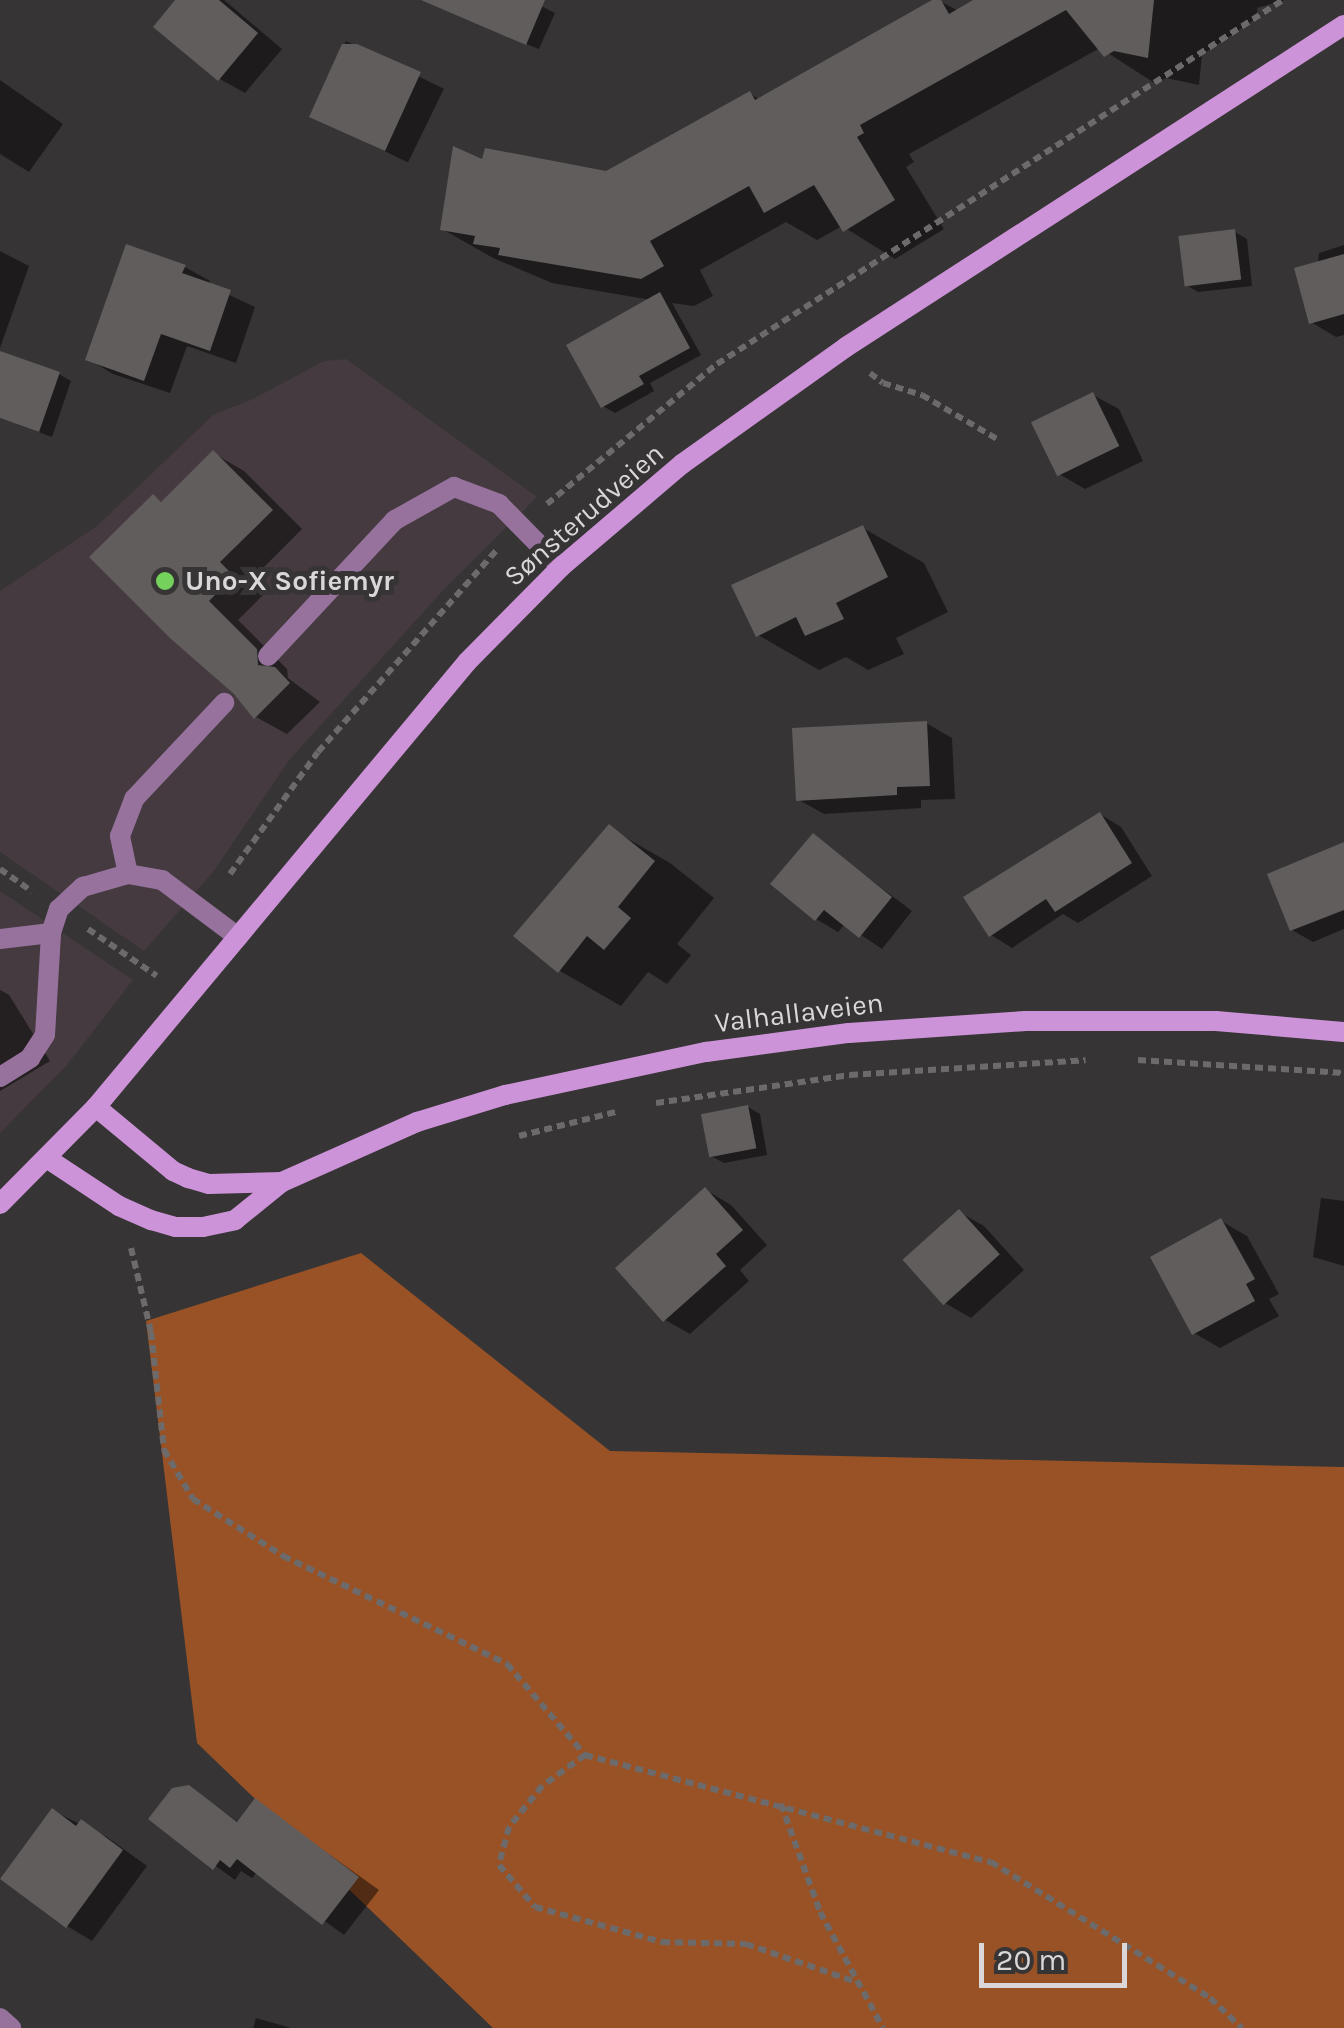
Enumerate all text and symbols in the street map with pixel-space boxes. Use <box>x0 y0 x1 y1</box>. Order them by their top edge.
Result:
street label: Sønsterudveien <box>497 437 671 593</box>
place label: Uno-X Sofiemyr <box>185 564 394 598</box>
marker: Uno-X Sofiemyr <box>154 570 176 592</box>
street label: Valhallaveien <box>713 986 885 1040</box>
scale bar <box>984 1923 1132 1985</box>
text: 20 m <box>996 1942 1066 1978</box>

